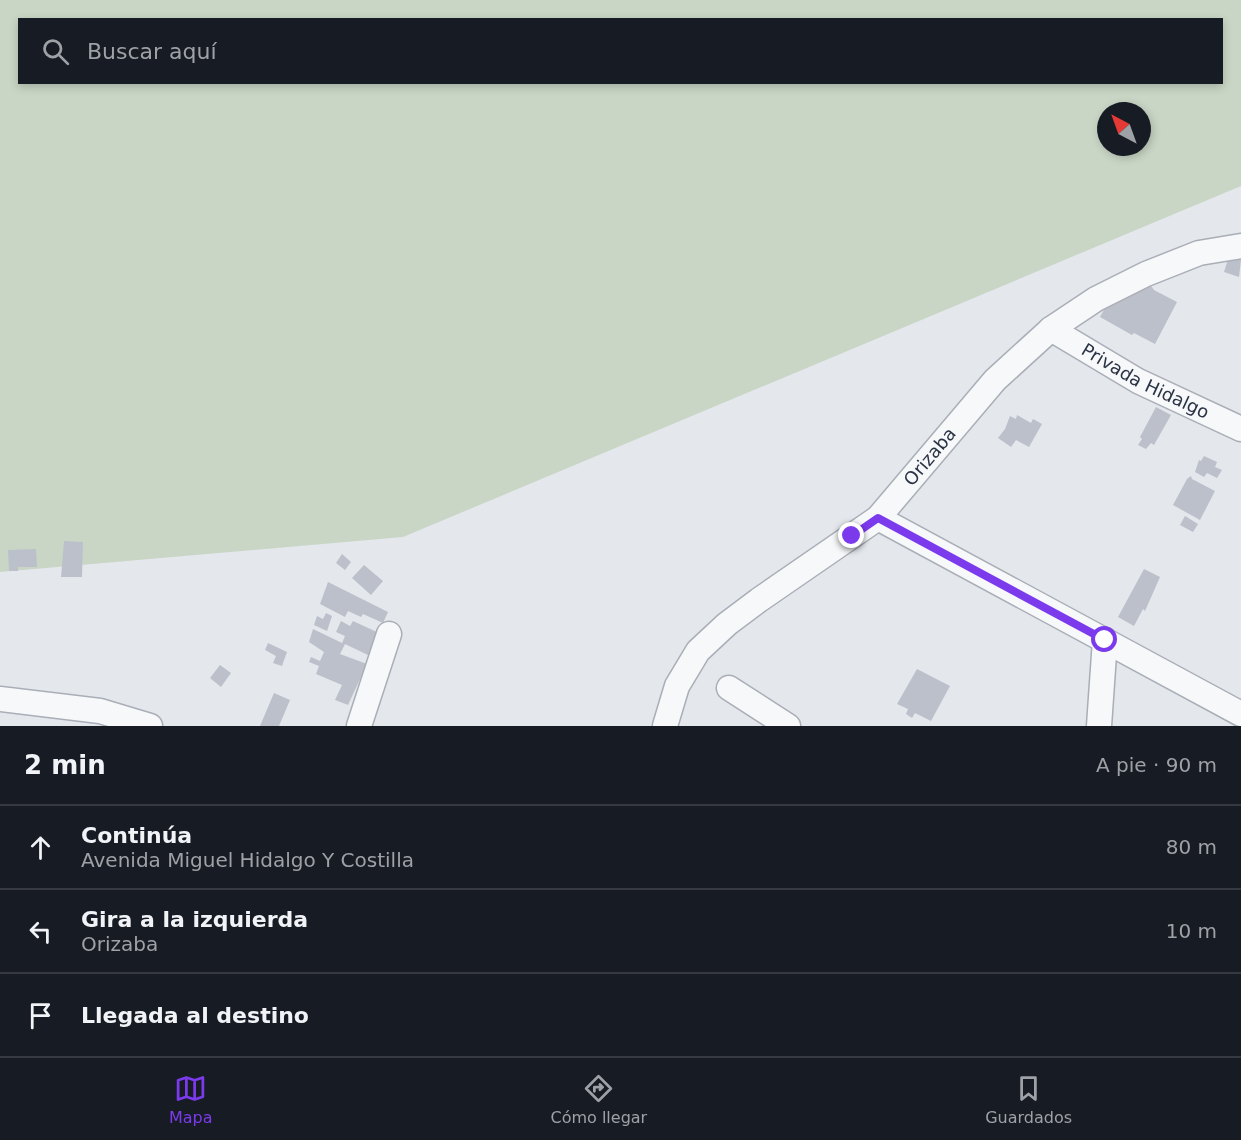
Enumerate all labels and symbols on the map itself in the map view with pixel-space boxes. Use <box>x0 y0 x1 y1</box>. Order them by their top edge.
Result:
north arrow <box>1097 102 1151 156</box>
street label: Privada Hidalgo <box>1078 339 1213 423</box>
street label: Orizaba <box>899 423 960 490</box>
route end <box>838 522 864 548</box>
route start <box>1091 626 1117 652</box>

